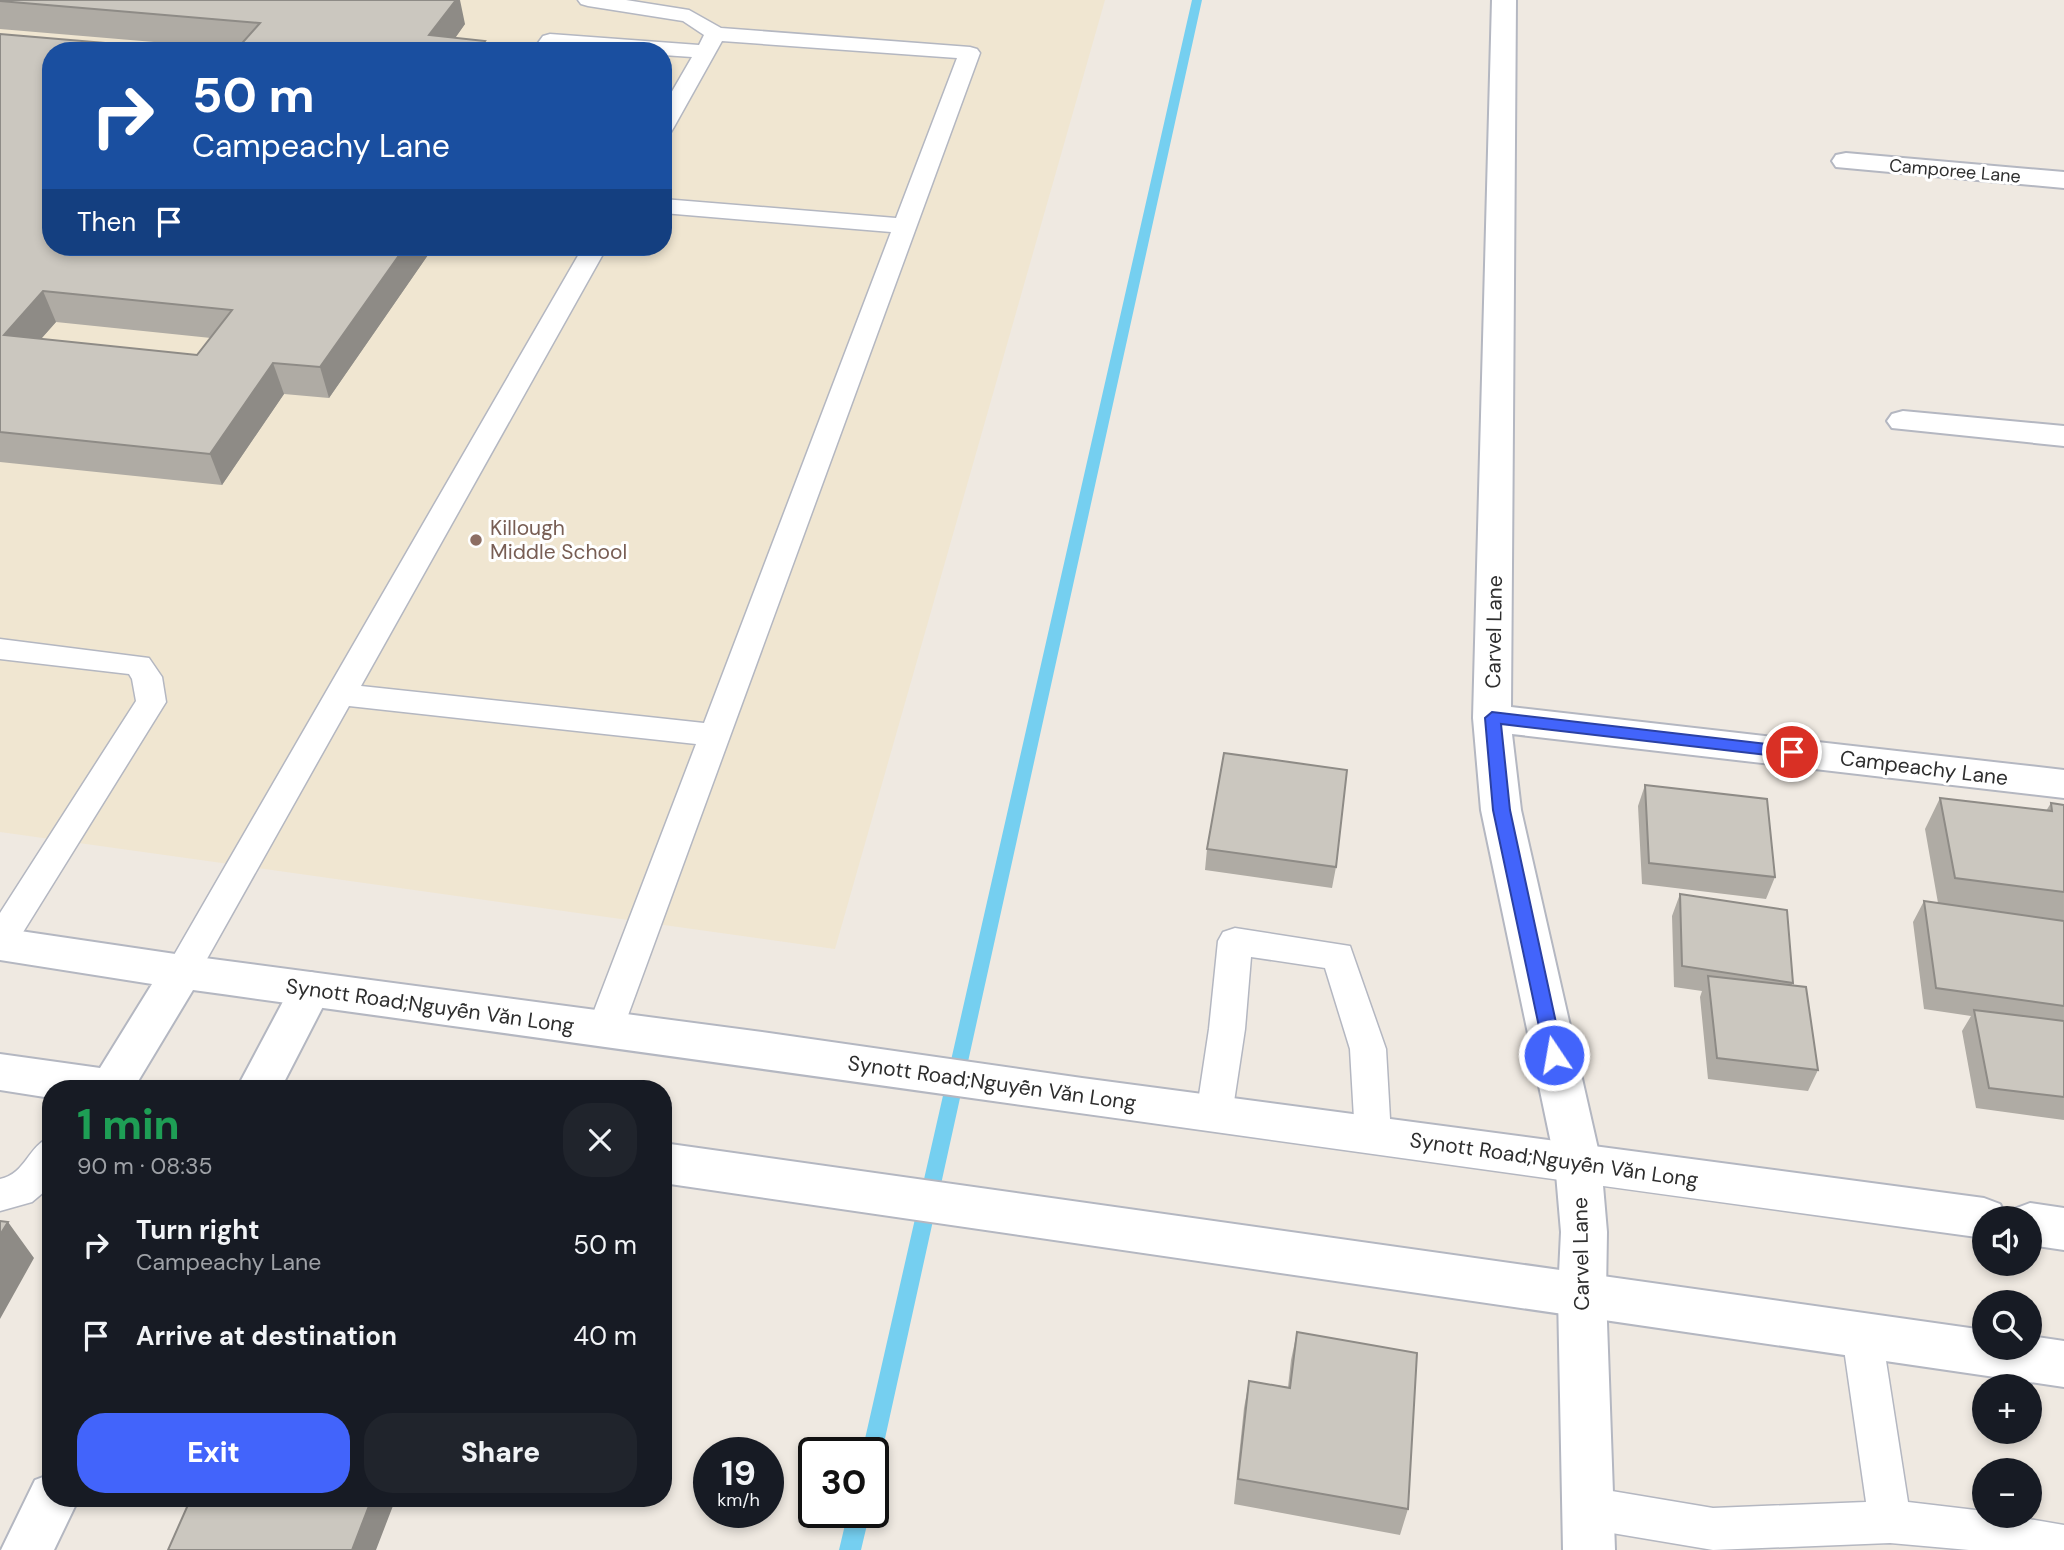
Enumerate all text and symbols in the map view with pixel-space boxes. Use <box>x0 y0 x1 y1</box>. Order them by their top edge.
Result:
text: 50 m <box>192 63 315 127</box>
icon: right <box>77 70 168 161</box>
text: Campeachy Lane <box>192 125 450 167</box>
street label: Camporee Lane <box>1888 153 2022 189</box>
icon: arrive <box>150 203 188 241</box>
text: Then <box>77 205 136 239</box>
place label: Killough Middle School <box>490 514 627 566</box>
marker: Killough Middle School <box>468 532 484 548</box>
street label: Carvel Lane <box>1479 575 1509 689</box>
pin <box>1762 722 1822 782</box>
icon: arrive <box>1773 733 1811 771</box>
street label: Campeachy Lane <box>1838 744 2010 792</box>
street label: Synott Road;Nguyễn Văn Long <box>284 972 576 1040</box>
position arrow <box>1517 1018 1591 1092</box>
street label: Synott Road;Nguyễn Văn Long <box>846 1049 1138 1117</box>
text: 1 min <box>77 1097 180 1152</box>
button: close <box>563 1103 637 1177</box>
street label: Synott Road;Nguyễn Văn Long <box>1408 1126 1700 1194</box>
text: 90 m · 08:35 <box>77 1151 213 1181</box>
street label: Carvel Lane <box>1566 1197 1596 1311</box>
map controls <box>1972 1206 2042 1528</box>
button: sound <box>1972 1206 2042 1276</box>
text: Turn right <box>136 1213 260 1247</box>
icon: right <box>77 1226 115 1264</box>
text: 50 m <box>573 1228 637 1262</box>
text: Campeachy Lane <box>136 1247 321 1277</box>
button: search <box>1972 1290 2042 1360</box>
icon: arrive <box>77 1317 115 1355</box>
text: Arrive at destination <box>136 1319 397 1353</box>
text: 40 m <box>573 1319 637 1353</box>
button: + <box>1972 1374 2042 1444</box>
button: Exit <box>77 1413 350 1493</box>
button: Share <box>364 1413 637 1493</box>
speed limit sign: 30 <box>798 1437 889 1528</box>
text: 19 <box>721 1450 756 1496</box>
button: − <box>1972 1458 2042 1528</box>
text: km/h <box>717 1488 760 1512</box>

